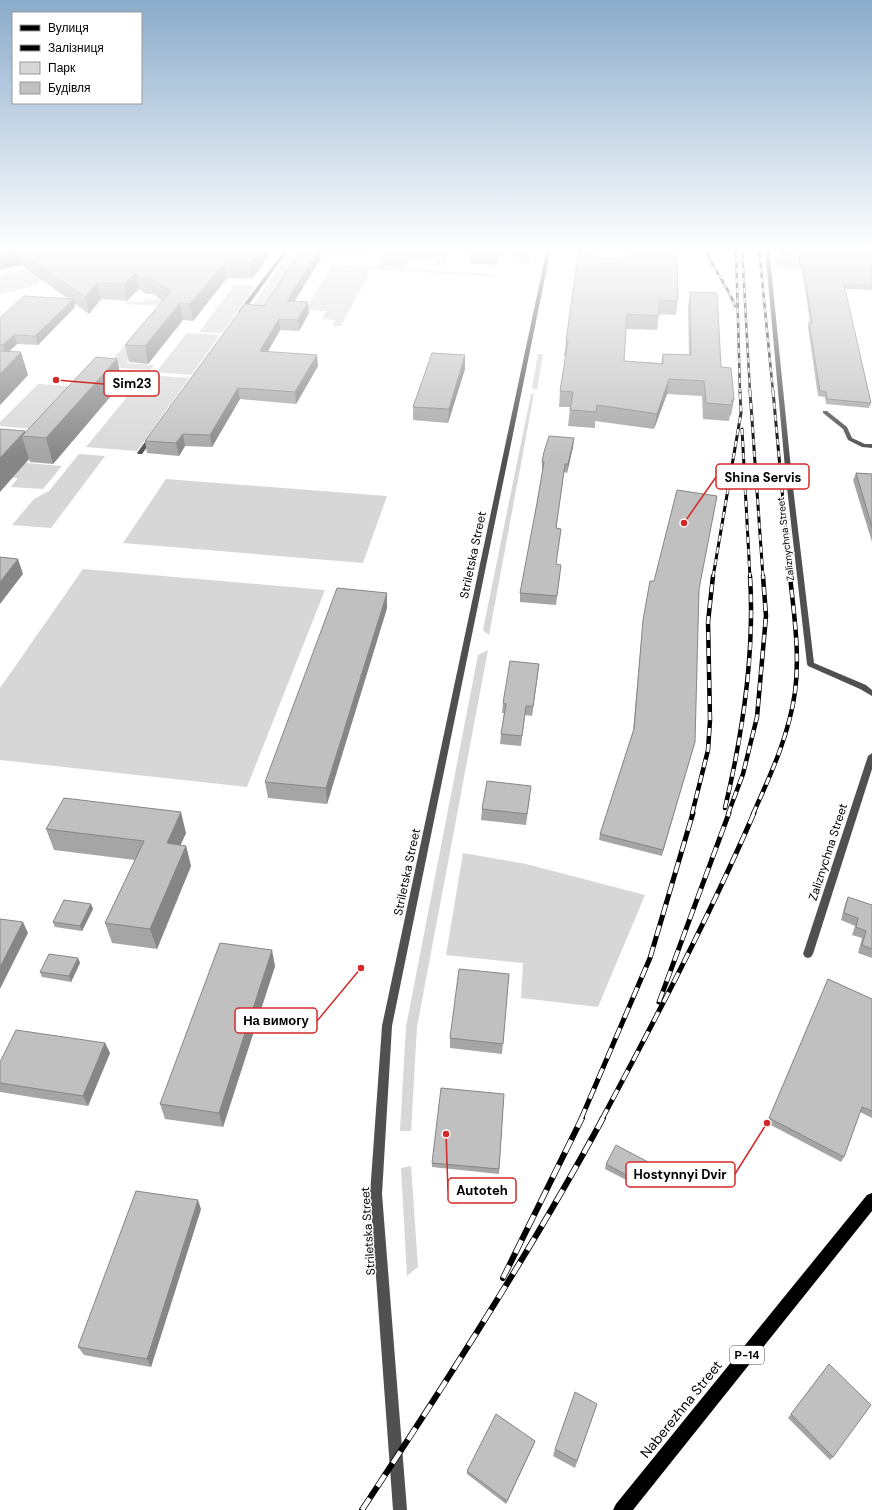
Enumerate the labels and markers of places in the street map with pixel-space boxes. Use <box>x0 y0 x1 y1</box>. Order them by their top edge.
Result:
callout: Sim23 <box>104 371 159 396</box>
callout: Shina Servis <box>716 464 809 489</box>
callout: На вимогу <box>235 1008 317 1033</box>
callout: Hostynnyi Dvir <box>626 1162 735 1187</box>
callout: Autoteh <box>448 1178 516 1203</box>

